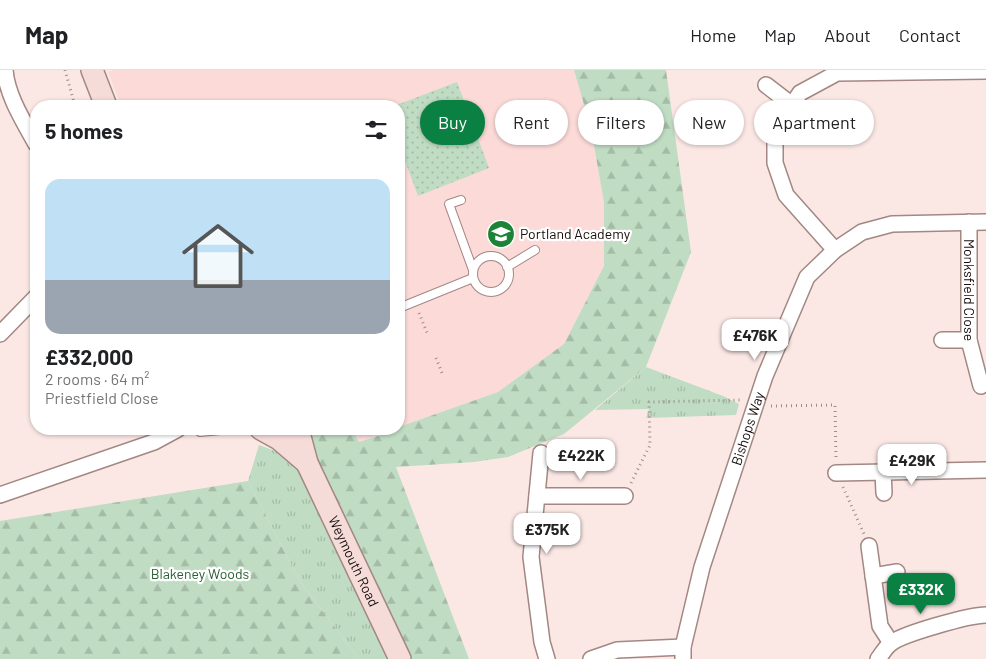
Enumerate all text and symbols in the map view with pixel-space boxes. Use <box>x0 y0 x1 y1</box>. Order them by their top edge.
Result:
text: Map <box>25 20 68 49</box>
text: Home <box>690 24 736 46</box>
text: Map <box>764 24 796 46</box>
text: About <box>824 24 871 46</box>
text: Contact <box>899 24 961 46</box>
chip: Buy <box>420 100 485 145</box>
chip: Rent <box>495 100 568 145</box>
chip: Filters <box>578 100 664 145</box>
chip: New <box>674 100 744 145</box>
chip: Apartment <box>754 100 874 145</box>
icon: filters <box>362 116 390 144</box>
text: 5 homes <box>45 118 123 143</box>
icon: home <box>173 211 263 301</box>
school or university icon: Portland Academy <box>486 219 516 249</box>
place label: Portland Academy <box>520 225 631 242</box>
street label: Monksfield Close <box>961 239 978 341</box>
pin: £476K <box>720 318 790 361</box>
text: £476K <box>733 325 777 344</box>
text: £332,000 <box>45 344 133 369</box>
text: 2 rooms · 64 m² <box>45 369 149 388</box>
text: Priestfield Close <box>45 388 159 407</box>
street label: Bishops Way <box>727 389 767 467</box>
pin: £422K <box>546 438 616 481</box>
pin: £429K <box>877 444 947 486</box>
text: £422K <box>557 445 605 464</box>
text: £429K <box>889 450 935 469</box>
pin: £375K <box>512 512 582 555</box>
street label: Weymouth Road <box>325 513 383 609</box>
text: £375K <box>524 519 570 538</box>
park label: Blakeney Woods <box>151 565 250 582</box>
pin: £332K <box>886 572 956 615</box>
text: £332K <box>898 579 944 598</box>

